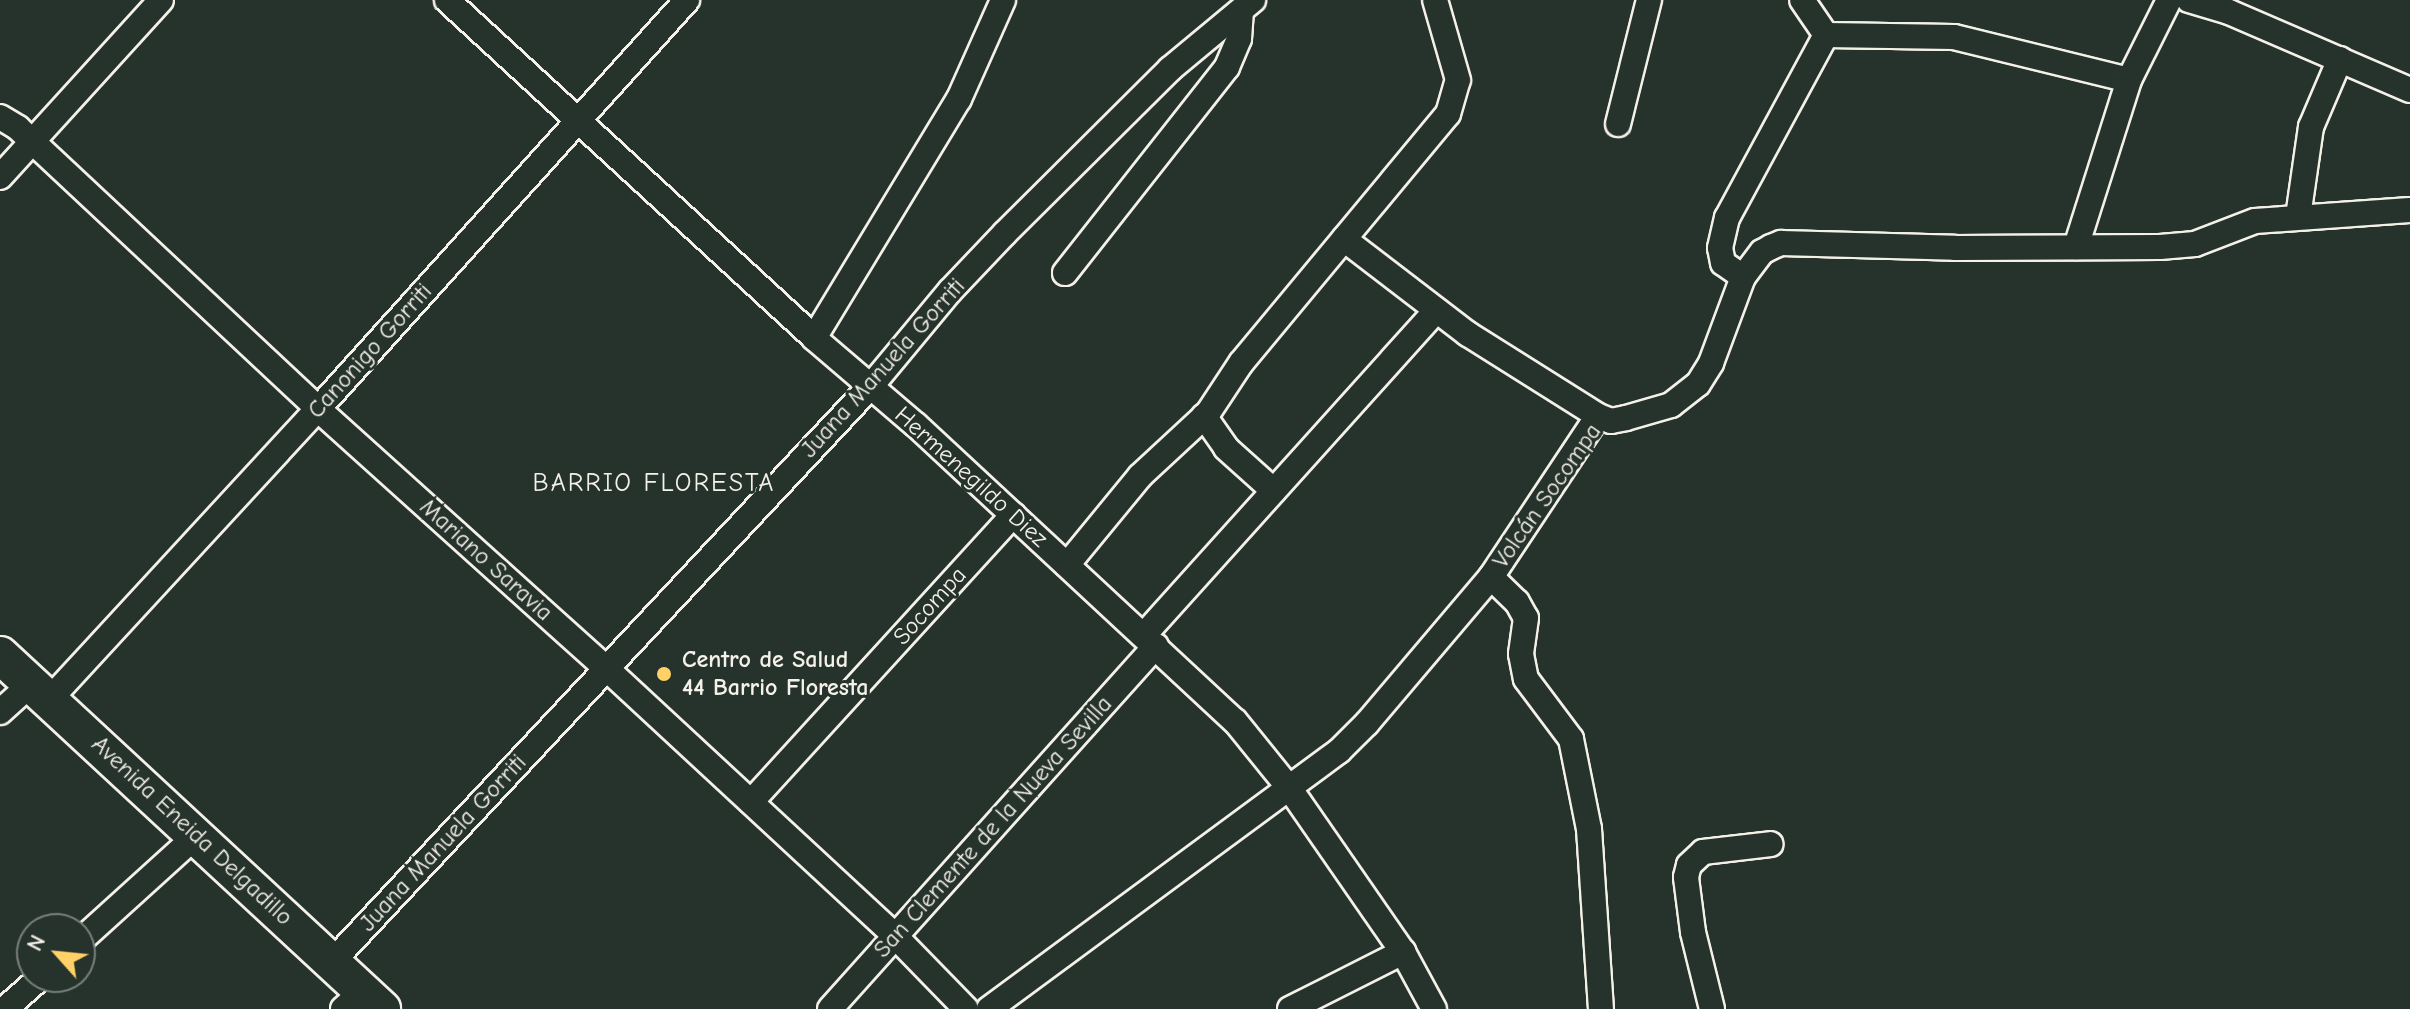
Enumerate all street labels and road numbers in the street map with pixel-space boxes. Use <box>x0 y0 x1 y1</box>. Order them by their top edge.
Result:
street label: Juana Manuela Gorriti <box>795 272 971 464</box>
street label: Canonigo Gorriti <box>302 277 438 425</box>
street label: Hermenegildo Diez <box>889 401 1053 553</box>
street label: Volcán Socompa <box>1487 418 1607 574</box>
street label: Mariano Saravia <box>414 493 558 627</box>
street label: Socompa <box>887 561 973 651</box>
street label: San Clemente de la Nueva Sevilla <box>868 690 1118 964</box>
street label: Avenida Eneida Delgadillo <box>85 730 299 932</box>
street label: Juana Manuela Gorriti <box>353 748 533 938</box>

